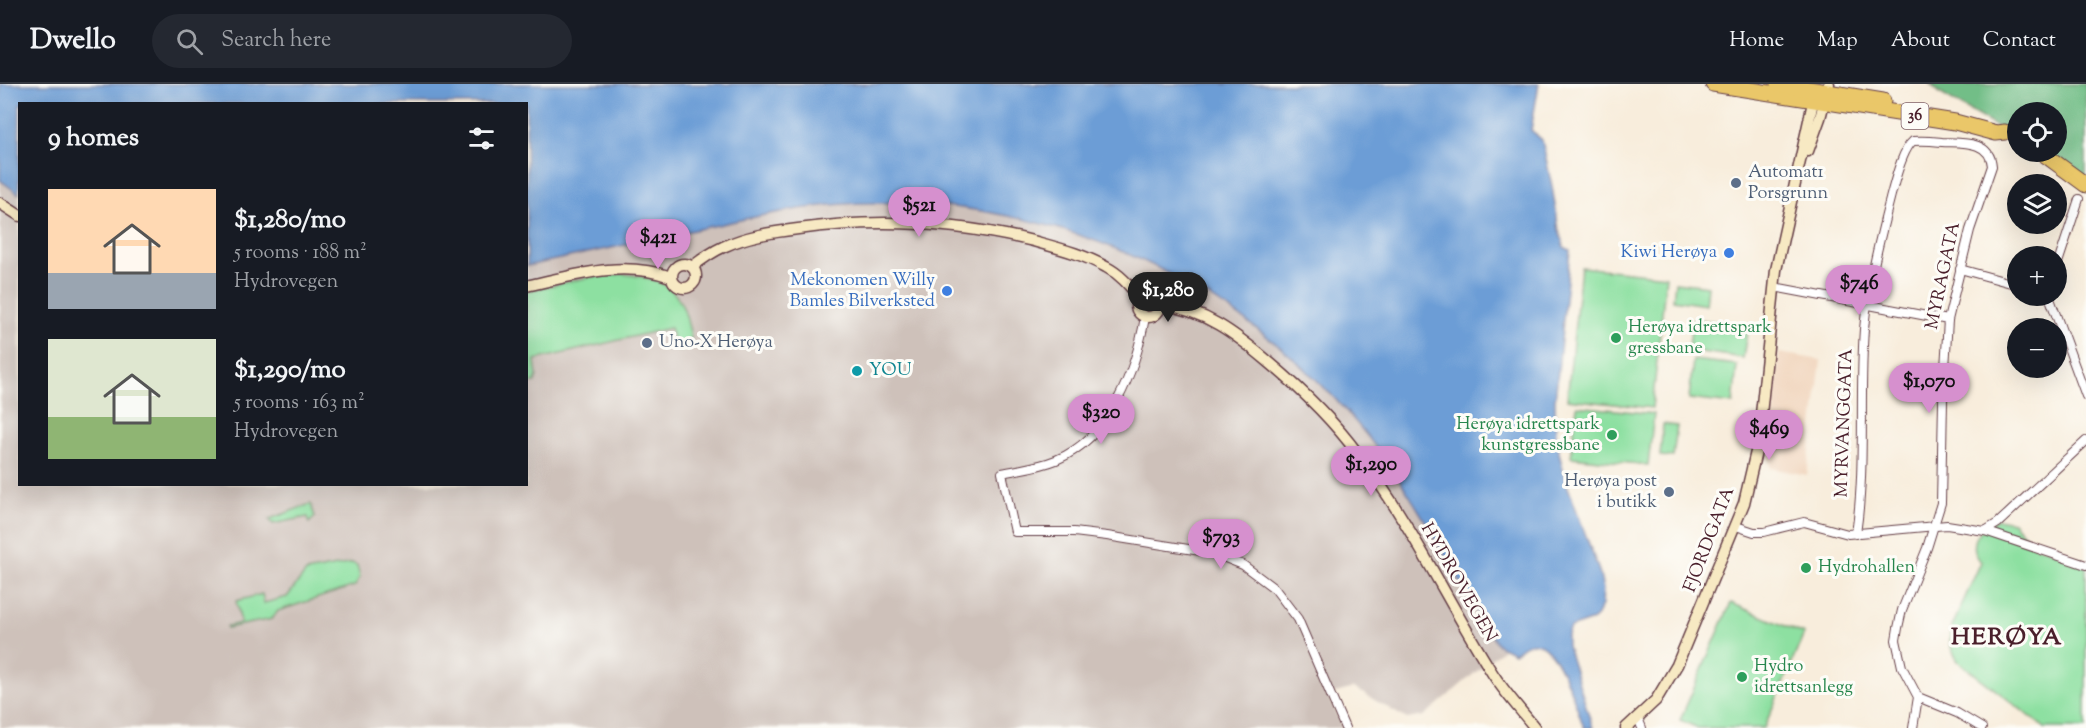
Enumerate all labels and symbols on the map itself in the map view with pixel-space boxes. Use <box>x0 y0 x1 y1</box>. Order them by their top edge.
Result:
road number: 36 <box>1902 103 1928 129</box>
place label: Automat1 Porsgrunn <box>1748 160 1829 207</box>
marker: Automat1 Porsgrunn <box>1729 176 1743 190</box>
pin: $521 <box>883 187 955 238</box>
pin: $421 <box>622 219 694 270</box>
street label: MYRAGATA <box>1920 219 1968 332</box>
place label: Kiwi Herøya <box>1621 240 1717 266</box>
marker: Kiwi Herøya <box>1722 246 1736 260</box>
pin: $746 <box>1823 265 1895 316</box>
place label: Mekonomen Willy Bamles Bilverksted <box>790 268 935 315</box>
pin: $1,280 <box>1119 272 1217 323</box>
marker: Mekonomen Willy Bamles Bilverksted <box>940 284 954 298</box>
place label: Herøya idrettspark gressbane <box>1628 315 1772 362</box>
place label: Uno-X Herøya <box>659 330 773 356</box>
marker: Herøya idrettspark gressbane <box>1609 331 1623 345</box>
marker: Uno-X Herøya <box>640 336 654 350</box>
street label: MYRVANGGATA <box>1829 348 1861 498</box>
place label: YOU <box>869 358 912 384</box>
pin: $1,070 <box>1880 363 1978 414</box>
marker: YOU <box>850 364 864 378</box>
pin: $320 <box>1065 394 1137 445</box>
pin: $469 <box>1733 410 1805 461</box>
place label: Herøya idrettspark kunstgressbane <box>1456 412 1600 459</box>
marker: Herøya idrettspark kunstgressbane <box>1605 428 1619 442</box>
pin: $1,290 <box>1322 446 1420 497</box>
place label: Herøya post i butikk <box>1564 469 1657 516</box>
street label: FJORDGATA <box>1678 483 1742 597</box>
marker: Herøya post i butikk <box>1662 485 1676 499</box>
street label: HYDROVEGEN <box>1413 518 1503 648</box>
pin: $793 <box>1185 519 1257 570</box>
place label: Hydrohallen <box>1818 555 1915 581</box>
marker: Hydrohallen <box>1799 561 1813 575</box>
district label: HERØYA <box>1951 621 2063 655</box>
place label: Hydro idrettsanlegg <box>1754 654 1853 701</box>
marker: Hydro idrettsanlegg <box>1735 670 1749 684</box>

